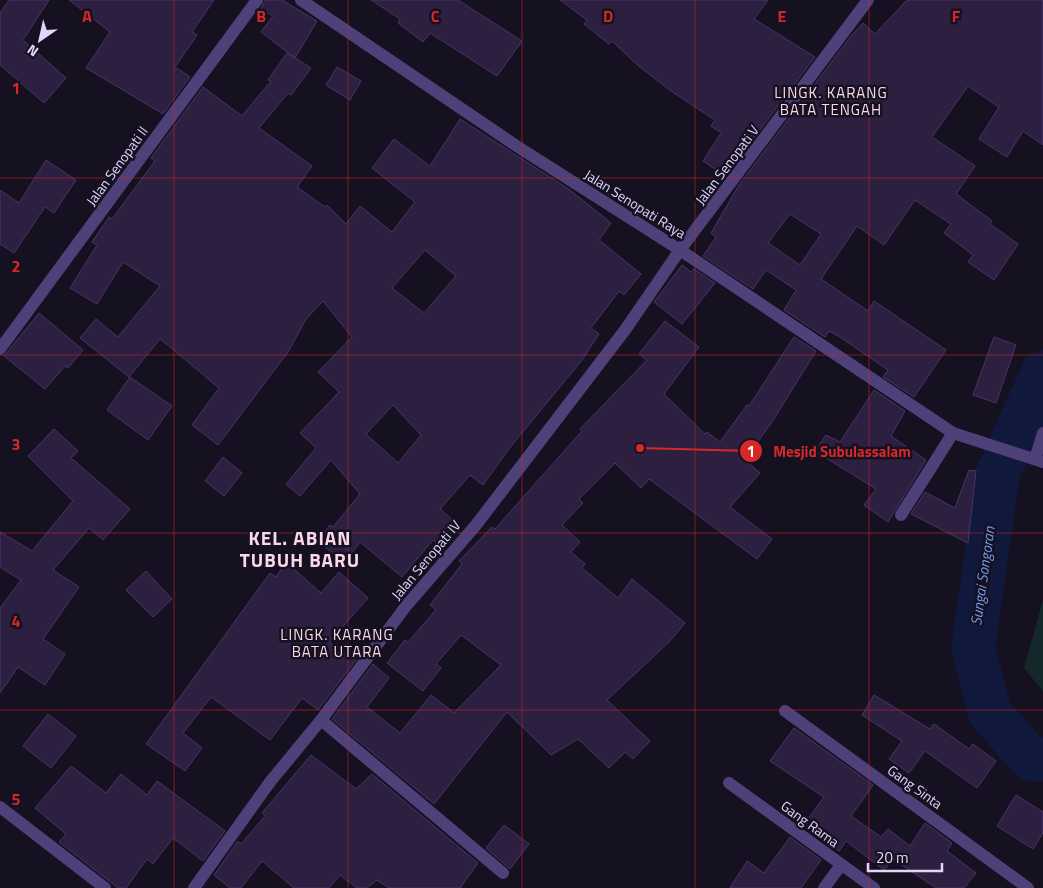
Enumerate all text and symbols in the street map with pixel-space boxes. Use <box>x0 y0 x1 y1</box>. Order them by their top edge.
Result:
text: A <box>82 4 92 28</box>
text: B <box>256 4 266 28</box>
text: C <box>431 4 440 28</box>
text: D <box>603 4 613 28</box>
text: E <box>778 4 787 28</box>
text: F <box>952 4 961 28</box>
north arrow <box>15 15 65 65</box>
text: N <box>23 40 42 63</box>
text: 1 <box>12 76 20 100</box>
district label: LINGK. KARANG BATA TENGAH <box>774 81 888 121</box>
street label: Jalan Senopati V <box>690 120 764 209</box>
street label: Jalan Senopati II <box>81 122 153 210</box>
street label: Jalan Senopati Raya <box>580 164 690 243</box>
text: 2 <box>12 254 20 278</box>
text: 3 <box>12 432 20 456</box>
callout: Mesjid Subulassalam <box>738 436 921 466</box>
text: 1 <box>747 440 755 463</box>
text: Mesjid Subulassalam <box>773 440 911 463</box>
street label: Jalan Senopati IV <box>386 515 465 604</box>
district label: KEL. ABIAN TUBUH BARU <box>240 523 360 574</box>
water label: Sungai Songoran <box>964 524 1001 627</box>
text: 4 <box>12 609 21 633</box>
district label: LINGK. KARANG BATA UTARA <box>280 623 394 663</box>
street label: Gang Sinta <box>883 759 947 814</box>
text: 5 <box>12 787 21 811</box>
street label: Gang Rama <box>777 795 844 852</box>
scale bar <box>868 840 942 872</box>
text: 20 m <box>876 846 909 869</box>

